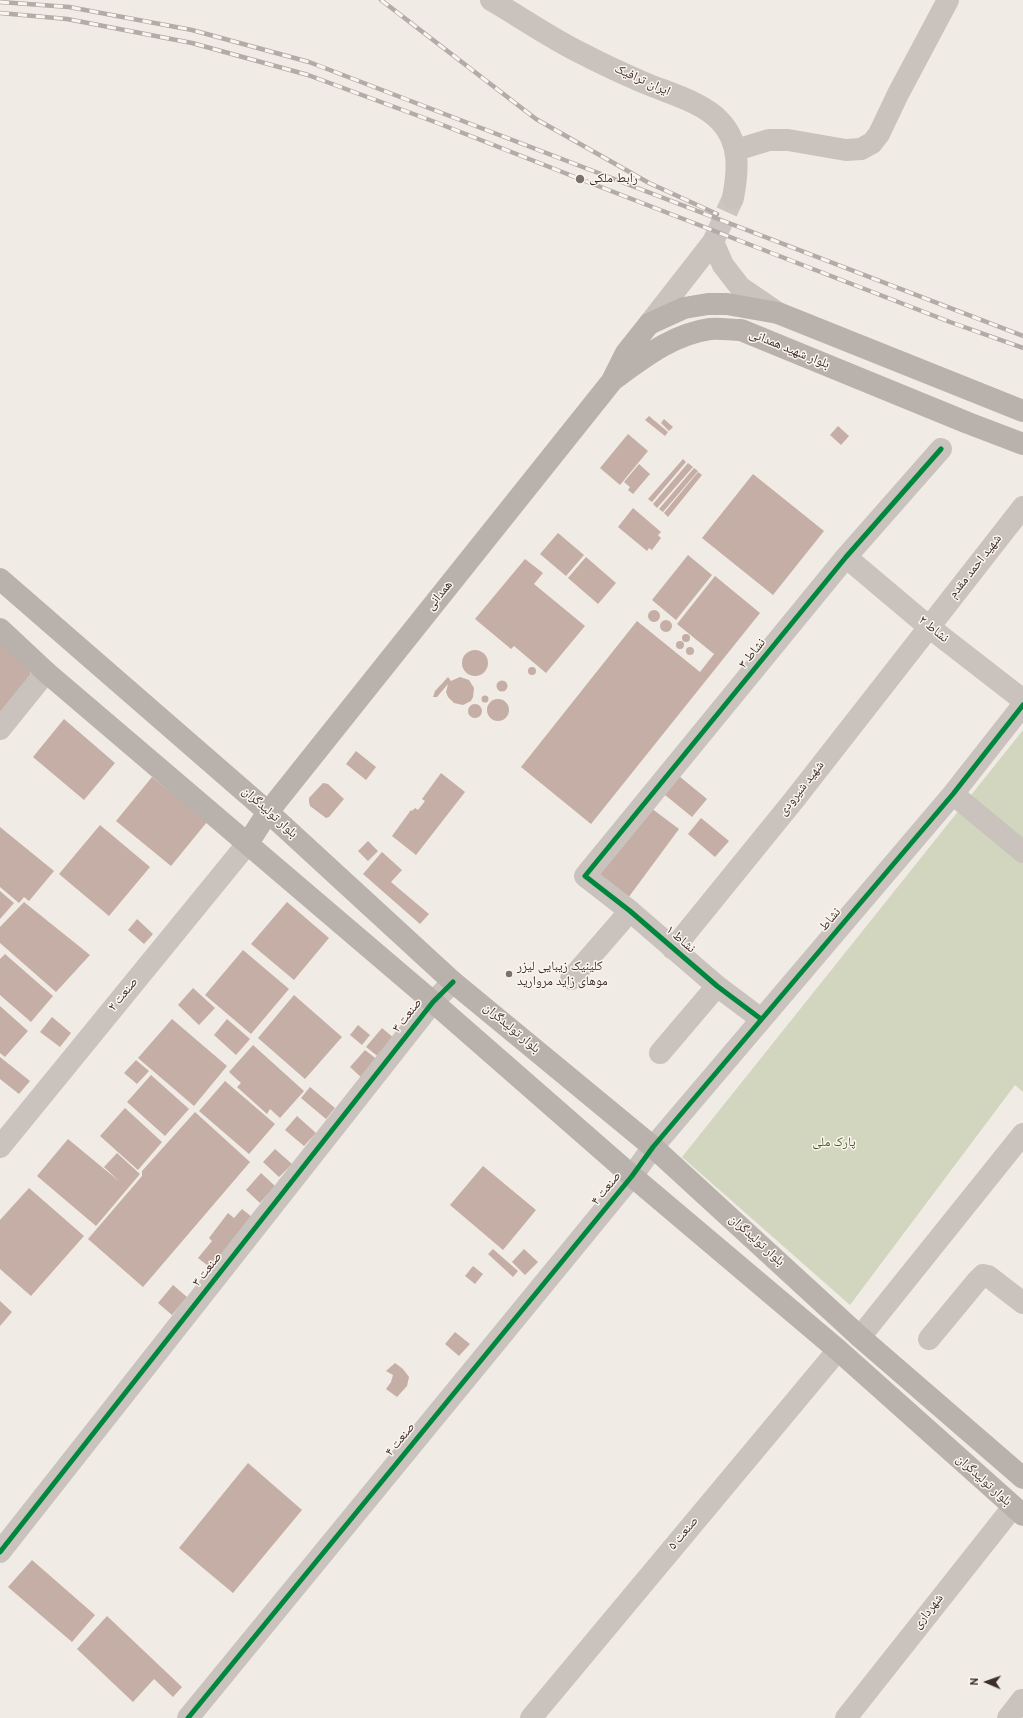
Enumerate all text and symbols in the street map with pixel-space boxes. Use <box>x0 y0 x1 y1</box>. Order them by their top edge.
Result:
street label: ایران ترافیک <box>612 62 672 100</box>
place label: رابط ملکی <box>589 171 638 187</box>
marker: رابط ملکی <box>574 173 586 185</box>
street label: بلوار شهید همدانی <box>747 327 831 373</box>
street label: شهید احمد مقدم <box>946 532 1006 602</box>
street label: همدانی <box>423 578 457 614</box>
street label: نشاط ۲ <box>915 613 951 647</box>
street label: نشاط ۳ <box>736 636 770 672</box>
street label: شهید شیرودی <box>776 758 828 820</box>
street label: بلوار تولیدگران <box>238 784 300 842</box>
street label: نشاط <box>817 905 845 935</box>
street label: نشاط ۱ <box>662 923 698 957</box>
place label: کلینیک زیبایی لیزر موهای زاید مروارید <box>517 959 608 990</box>
marker: کلینیک زیبایی لیزر موهای زاید مروارید <box>504 969 514 979</box>
street label: صنعت ۲ <box>106 975 142 1015</box>
street label: صنعت ۳ <box>390 996 426 1036</box>
street label: بلوار تولیدگران <box>479 1001 543 1057</box>
park label: پارک ملی <box>812 1135 856 1151</box>
street label: صنعت ۴ <box>589 1169 625 1209</box>
street label: بلوار تولیدگران <box>725 1212 787 1270</box>
street label: صنعت ۳ <box>190 1250 226 1290</box>
street label: صنعت ۴ <box>383 1420 419 1460</box>
street label: بلوار تولیدگران <box>952 1452 1014 1510</box>
street label: صنعت ۵ <box>666 1514 702 1554</box>
street label: شهرداری <box>910 1591 948 1633</box>
north arrow <box>967 1662 1007 1702</box>
text: N <box>968 1677 982 1686</box>

